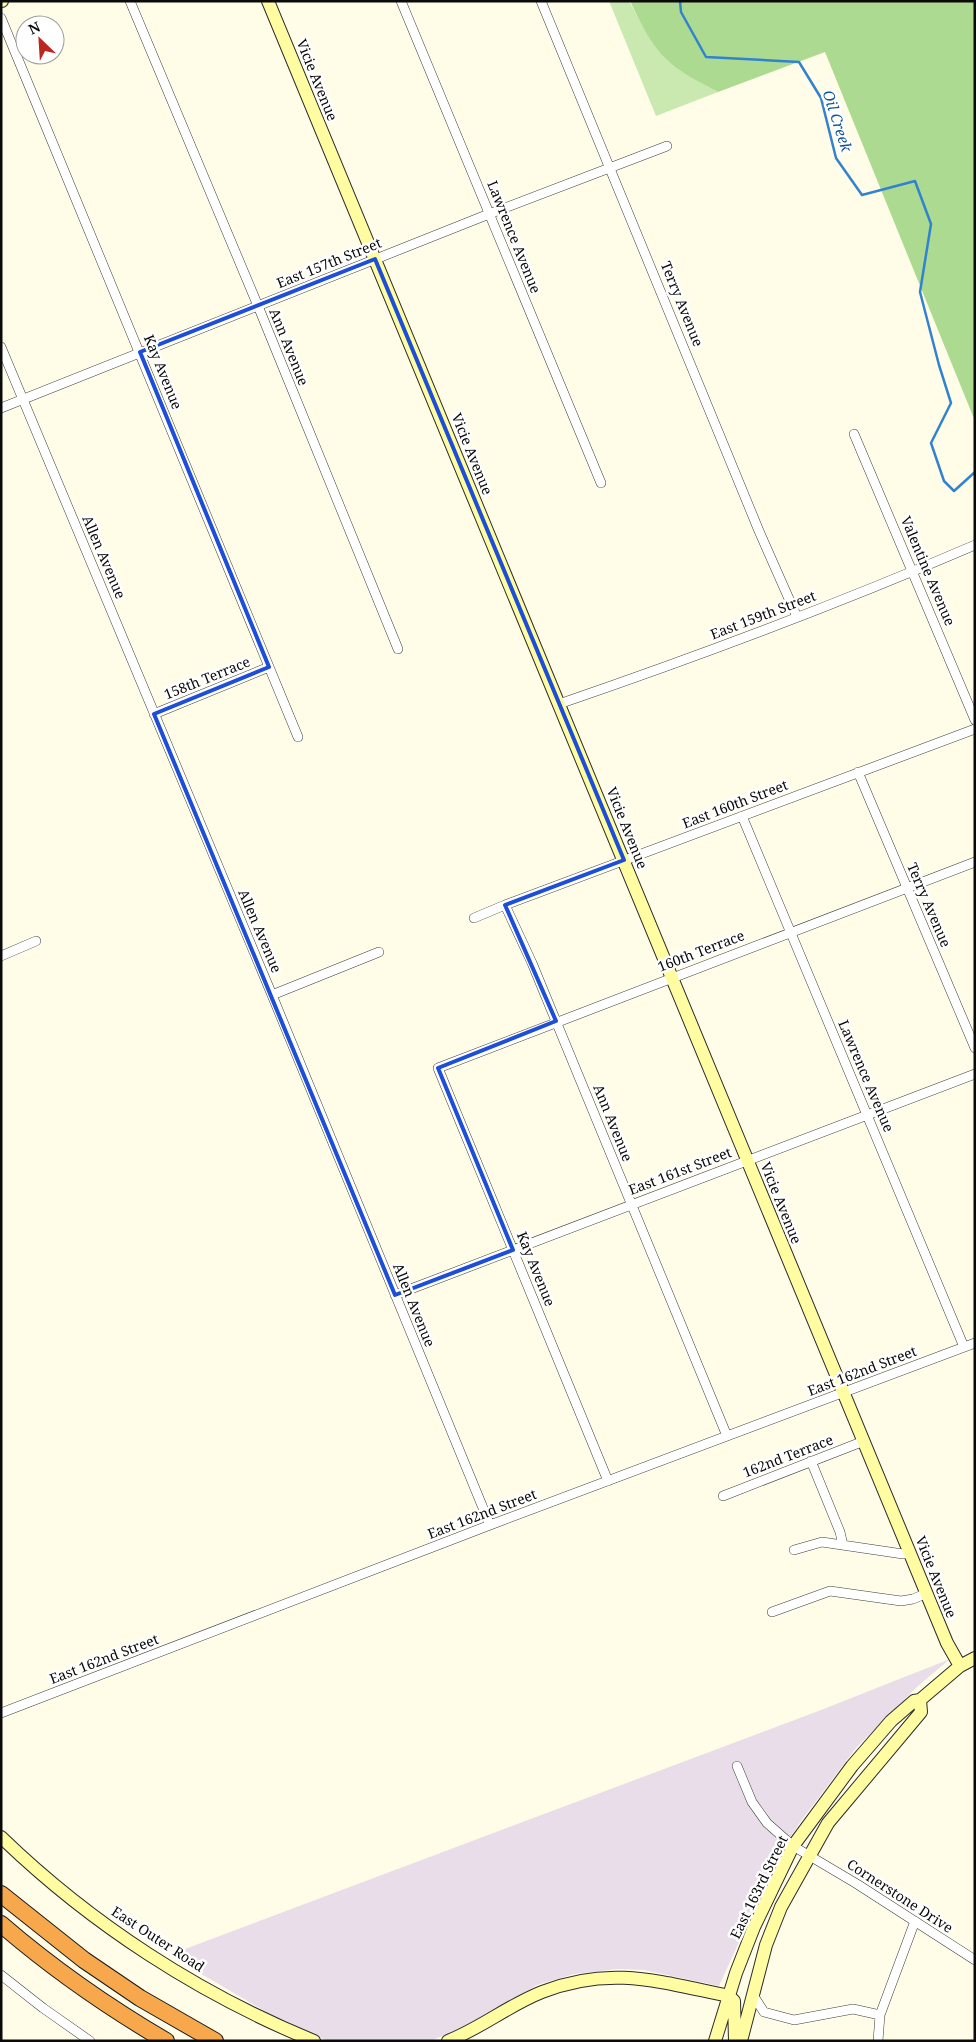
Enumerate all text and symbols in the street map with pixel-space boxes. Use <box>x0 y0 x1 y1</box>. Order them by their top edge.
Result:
north arrow <box>15 15 65 65</box>
text: N <box>25 17 43 39</box>
street label: Vicie Avenue <box>292 36 342 123</box>
water label: Oil Creek <box>819 87 857 154</box>
street label: Lawrence Avenue <box>483 178 546 296</box>
street label: East 157th Street <box>274 233 384 292</box>
street label: Terry Avenue <box>657 258 708 349</box>
street label: Ann Avenue <box>265 305 314 388</box>
street label: Kay Avenue <box>140 332 187 412</box>
street label: Vicie Avenue <box>447 410 497 497</box>
street label: Allen Avenue <box>78 512 131 601</box>
street label: Valentine Avenue <box>897 513 960 628</box>
street label: East 159th Street <box>707 586 818 643</box>
street label: 158th Terrace <box>161 652 253 703</box>
street label: East 160th Street <box>679 775 790 832</box>
street label: Vicie Avenue <box>602 784 652 871</box>
street label: Terry Avenue <box>903 860 956 950</box>
street label: Allen Avenue <box>234 886 287 975</box>
street label: 160th Terrace <box>655 925 747 976</box>
street label: Lawrence Avenue <box>834 1017 899 1135</box>
street label: Ann Avenue <box>589 1081 638 1164</box>
street label: East 161st Street <box>626 1142 734 1199</box>
street label: Vicie Avenue <box>756 1159 806 1246</box>
street label: Kay Avenue <box>513 1229 560 1309</box>
street label: Allen Avenue <box>389 1260 440 1350</box>
street label: East 162nd Street <box>805 1341 919 1400</box>
street label: 162nd Terrace <box>740 1430 836 1481</box>
street label: East 162nd Street <box>425 1484 539 1543</box>
street label: Vicie Avenue <box>911 1533 961 1620</box>
street label: East 162nd Street <box>47 1629 161 1688</box>
street label: East 163rd Street <box>725 1832 792 1942</box>
street label: Cornerstone Drive <box>844 1854 957 1937</box>
street label: East Outer Road <box>108 1901 209 1976</box>

